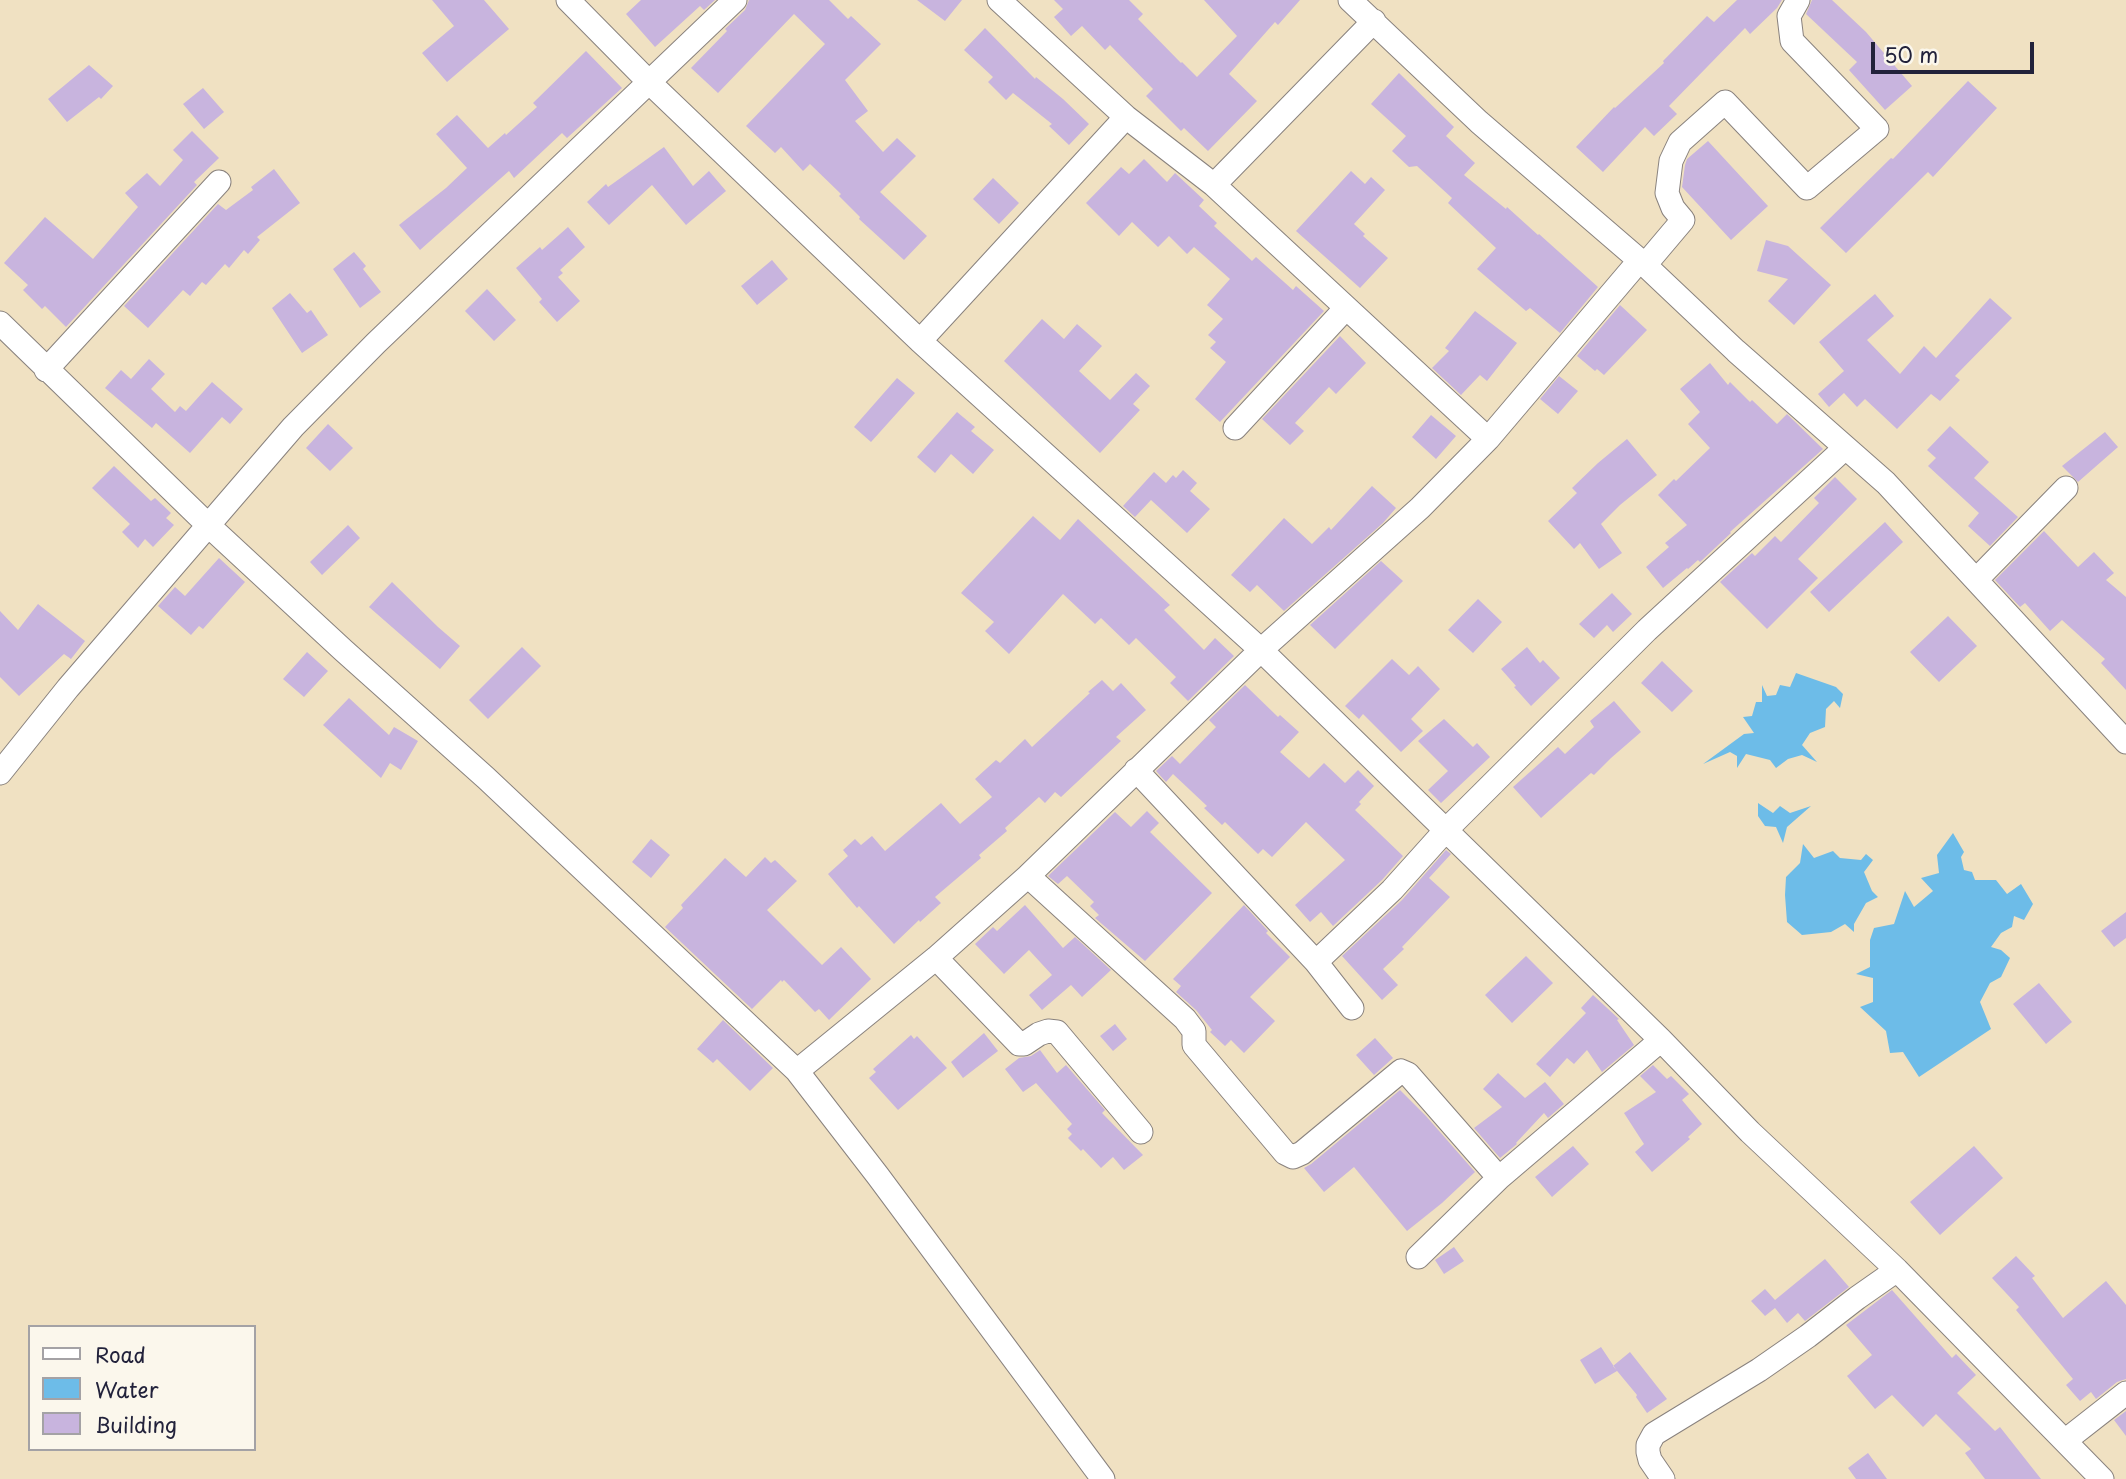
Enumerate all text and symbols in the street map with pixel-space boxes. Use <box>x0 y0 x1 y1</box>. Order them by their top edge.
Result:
scale bar <box>1874 28 2037 72</box>
text: 50 m <box>1884 38 1938 70</box>
legend <box>28 1325 256 1451</box>
text: Road <box>95 1338 146 1370</box>
text: Water <box>95 1373 158 1405</box>
text: Building <box>95 1408 177 1440</box>

